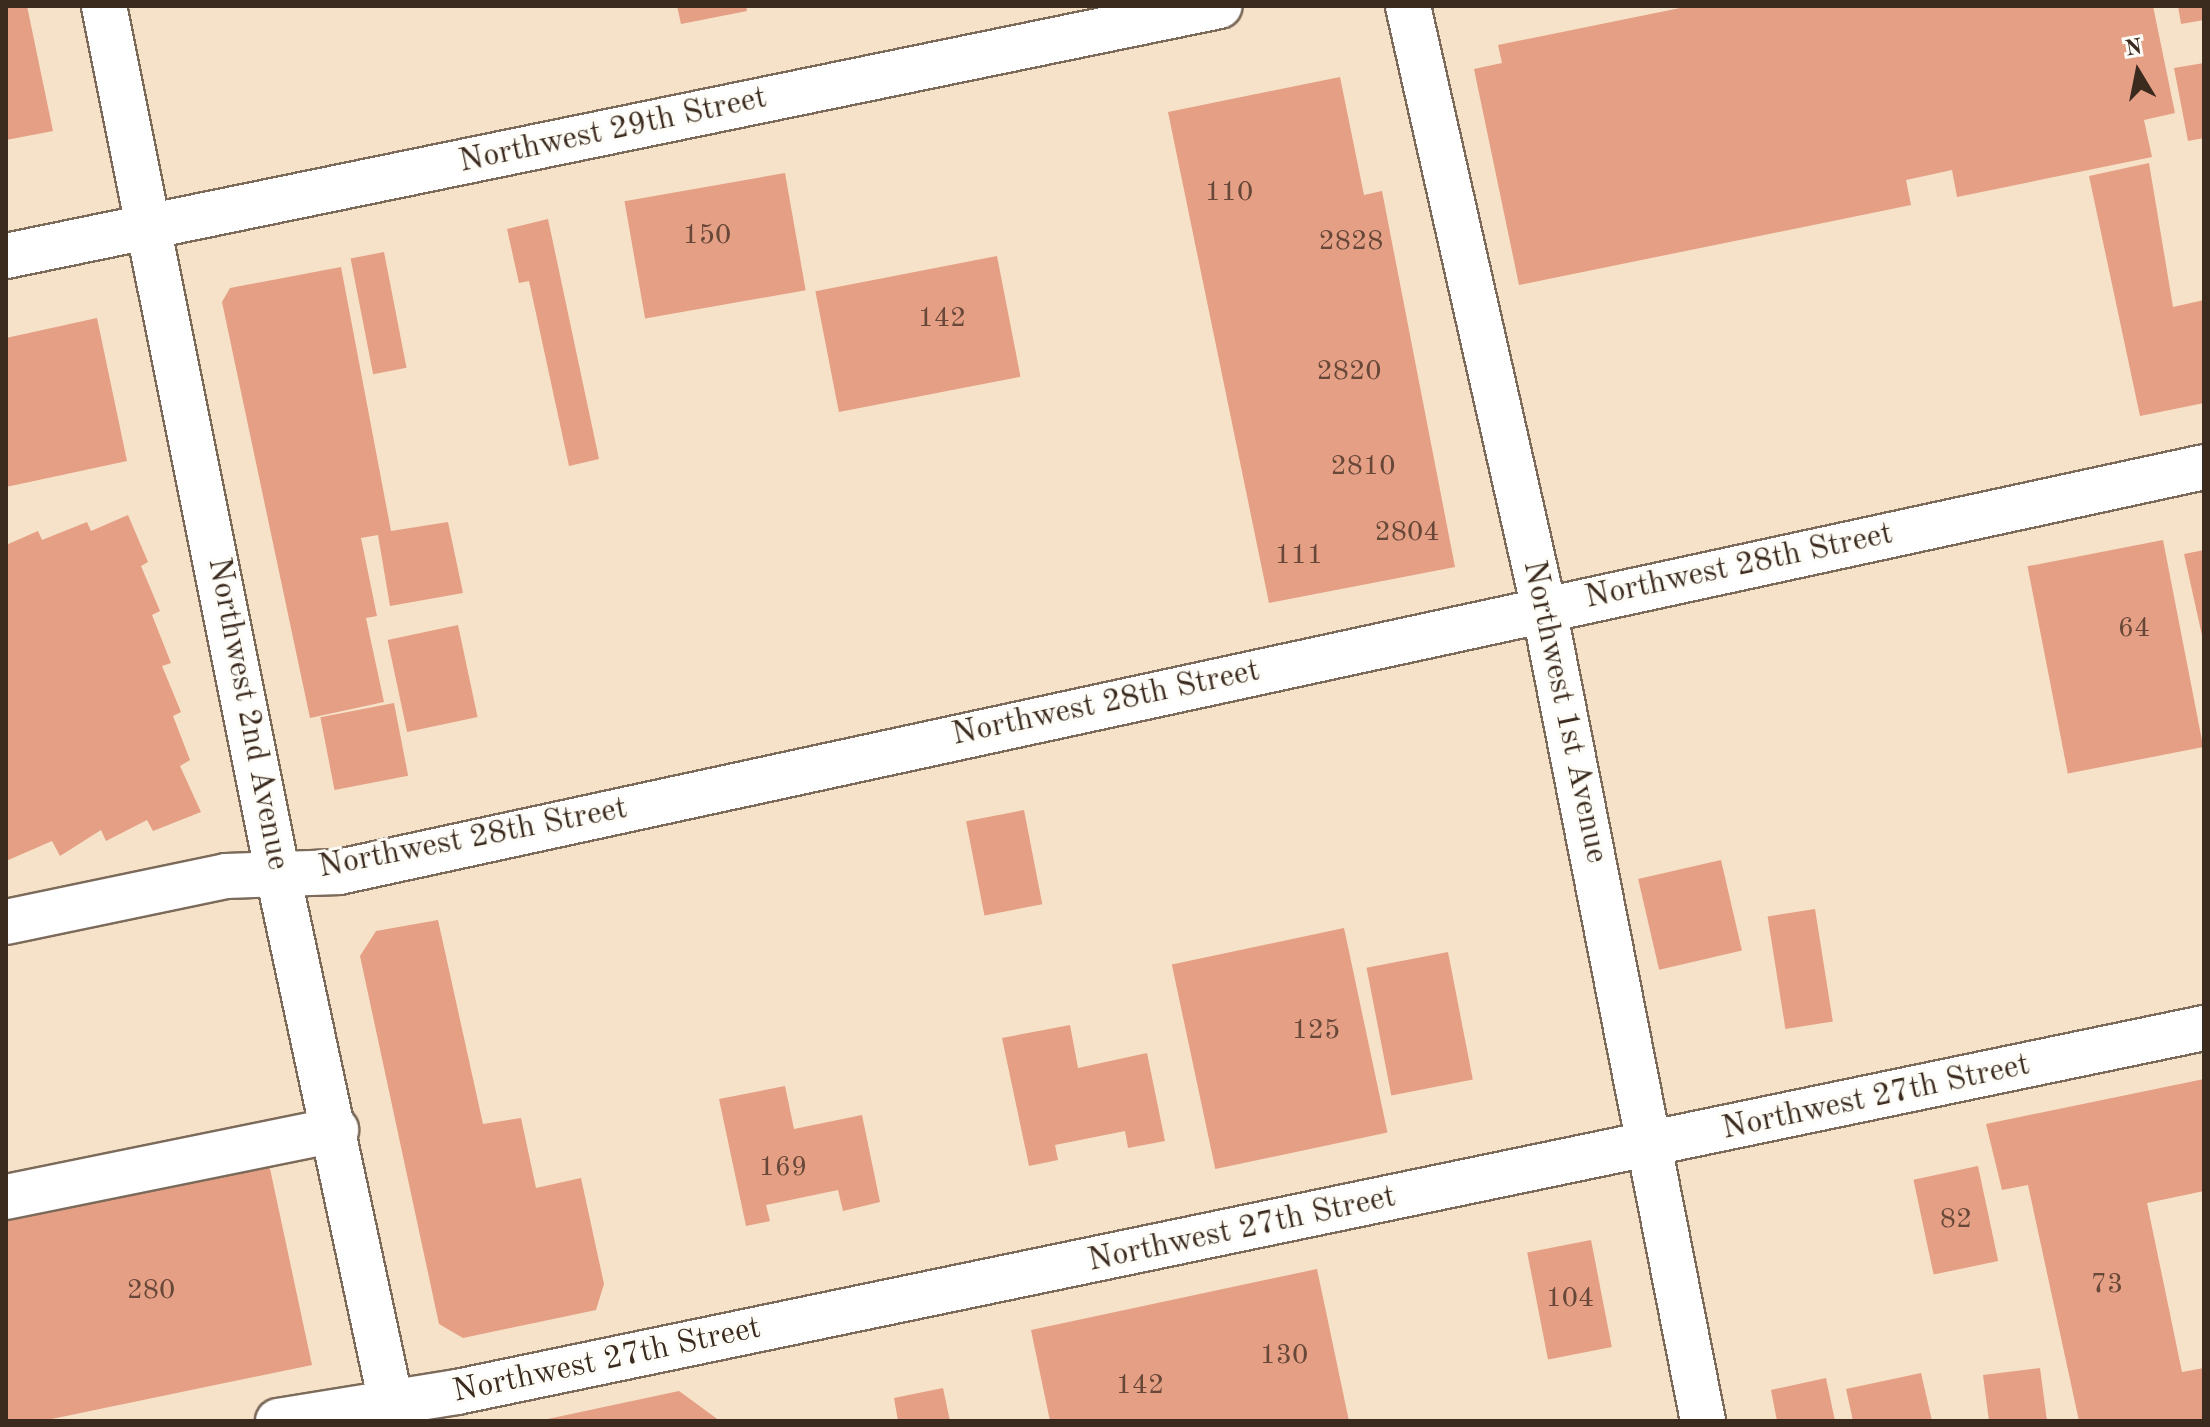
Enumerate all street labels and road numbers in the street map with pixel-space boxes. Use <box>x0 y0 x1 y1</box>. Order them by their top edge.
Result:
street label: Northwest 29th Street <box>456 80 770 182</box>
street label: Northwest 28th Street <box>1582 516 1896 618</box>
street label: Northwest 2nd Avenue <box>198 555 296 873</box>
street label: Northwest 1st Avenue <box>1513 557 1615 867</box>
street label: Northwest 28th Street <box>949 653 1263 755</box>
street label: Northwest 28th Street <box>315 790 631 888</box>
street label: Northwest 27th Street <box>1719 1047 2033 1149</box>
street label: Northwest 27th Street <box>1085 1179 1399 1281</box>
street label: Northwest 27th Street <box>450 1310 764 1412</box>

